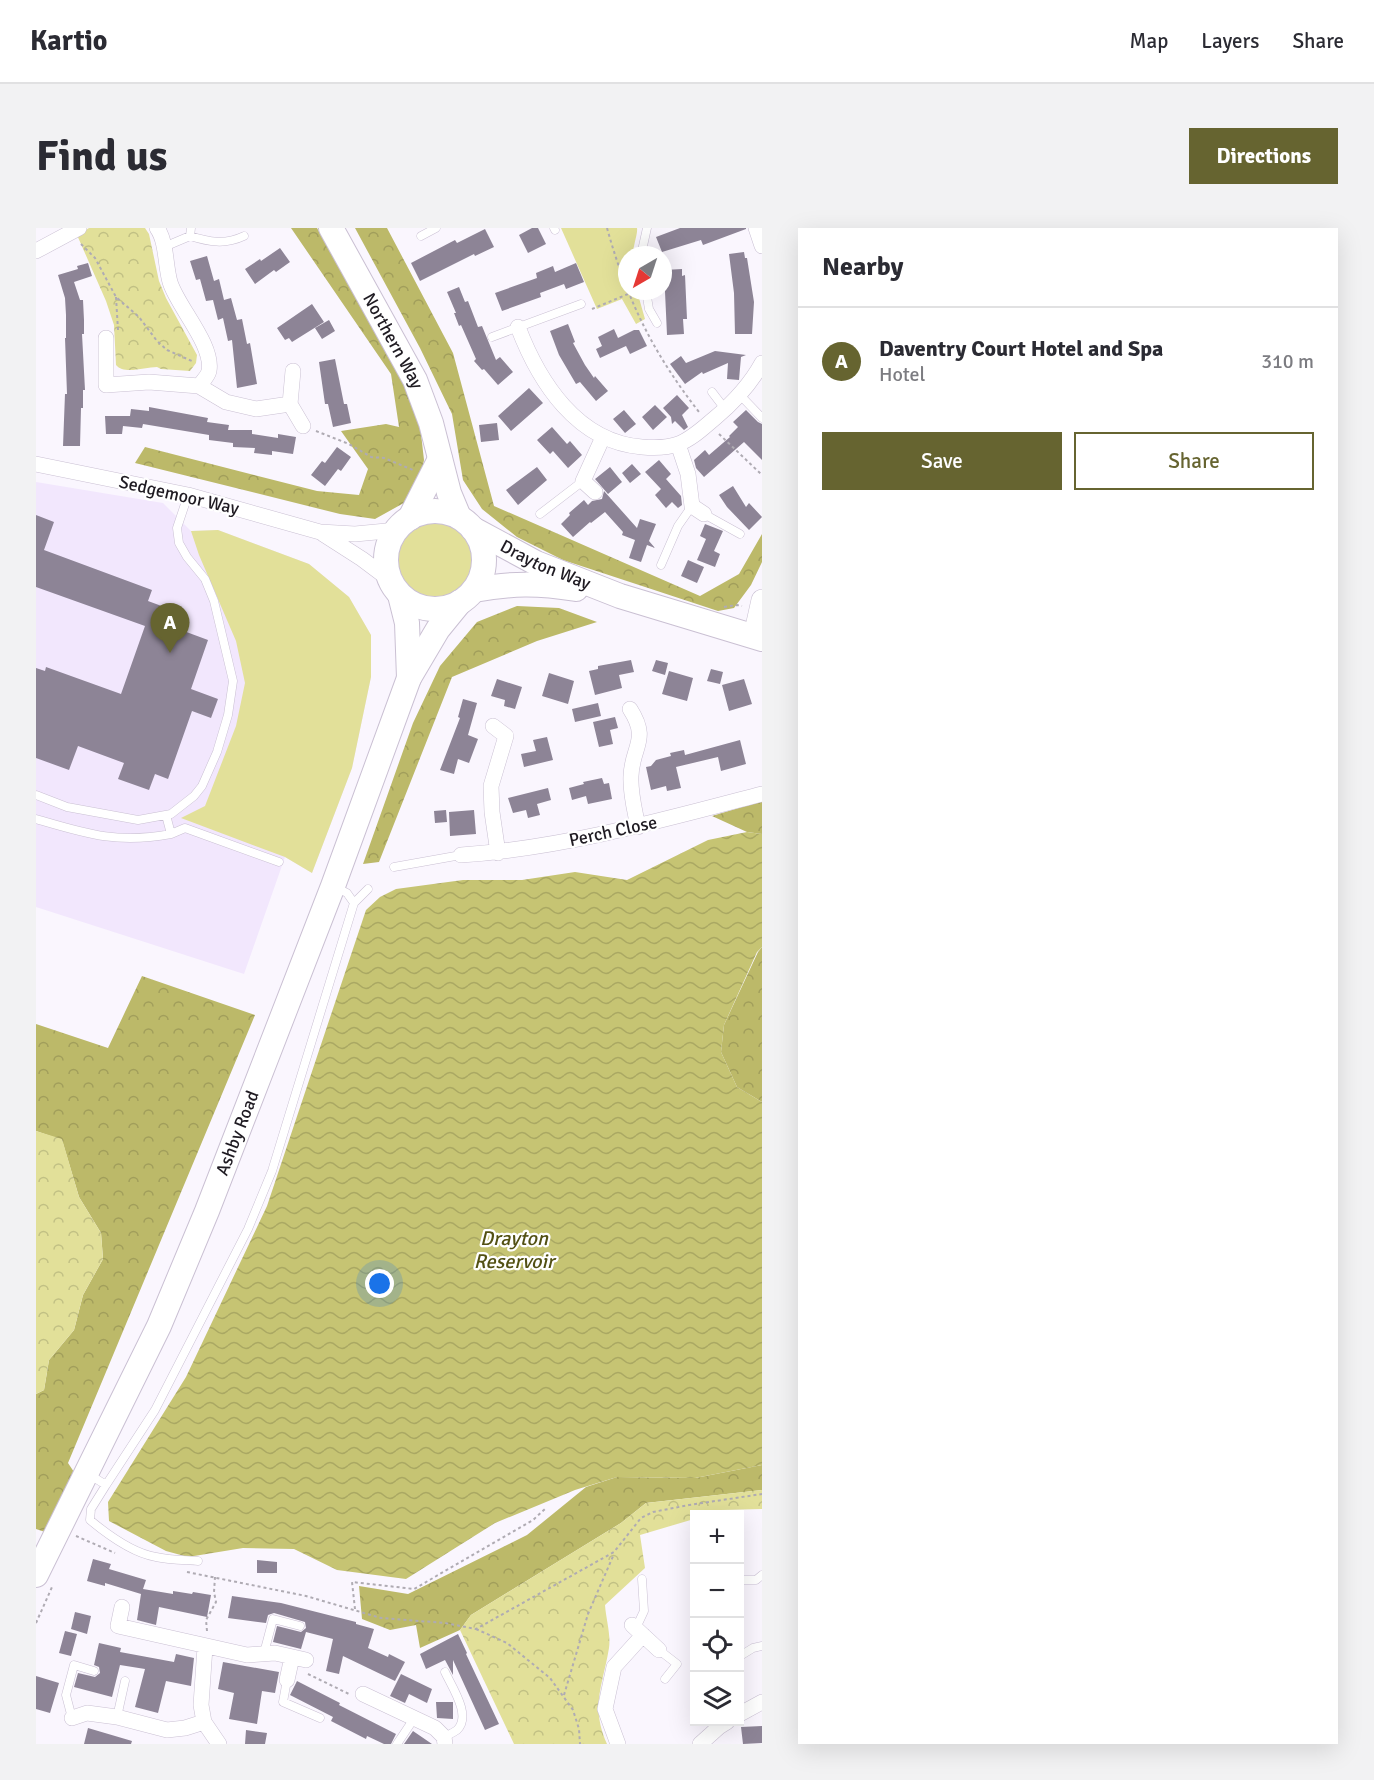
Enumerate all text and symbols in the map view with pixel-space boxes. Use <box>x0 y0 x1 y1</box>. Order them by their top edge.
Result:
text: Kartio <box>30 24 107 58</box>
text: Map <box>1130 28 1168 54</box>
text: Layers <box>1201 28 1259 54</box>
text: Share <box>1292 28 1344 54</box>
button: Directions <box>1189 128 1338 184</box>
text: Find us <box>36 131 167 182</box>
north arrow <box>618 246 672 300</box>
text: Nearby <box>822 251 903 283</box>
street label: Northern Way <box>358 289 428 392</box>
text: Daventry Court Hotel and Spa <box>879 335 1163 362</box>
text: A <box>835 349 848 374</box>
text: 310 m <box>1261 349 1314 374</box>
text: Hotel <box>879 362 925 387</box>
button: Save <box>822 432 1062 490</box>
button: Share <box>1074 432 1314 490</box>
street label: Sedgemoor Way <box>117 470 242 520</box>
street label: Drayton Way <box>496 535 594 595</box>
pin: A <box>150 604 190 653</box>
street label: Perch Close <box>567 811 659 851</box>
street label: Ashby Road <box>211 1087 264 1179</box>
water label: Drayton Reservoir <box>474 1226 557 1274</box>
your location <box>365 1269 394 1298</box>
map controls <box>690 1510 744 1726</box>
button: + <box>690 1510 744 1564</box>
button: − <box>690 1564 744 1618</box>
button: locate <box>690 1618 744 1672</box>
button: layers <box>690 1672 744 1726</box>

